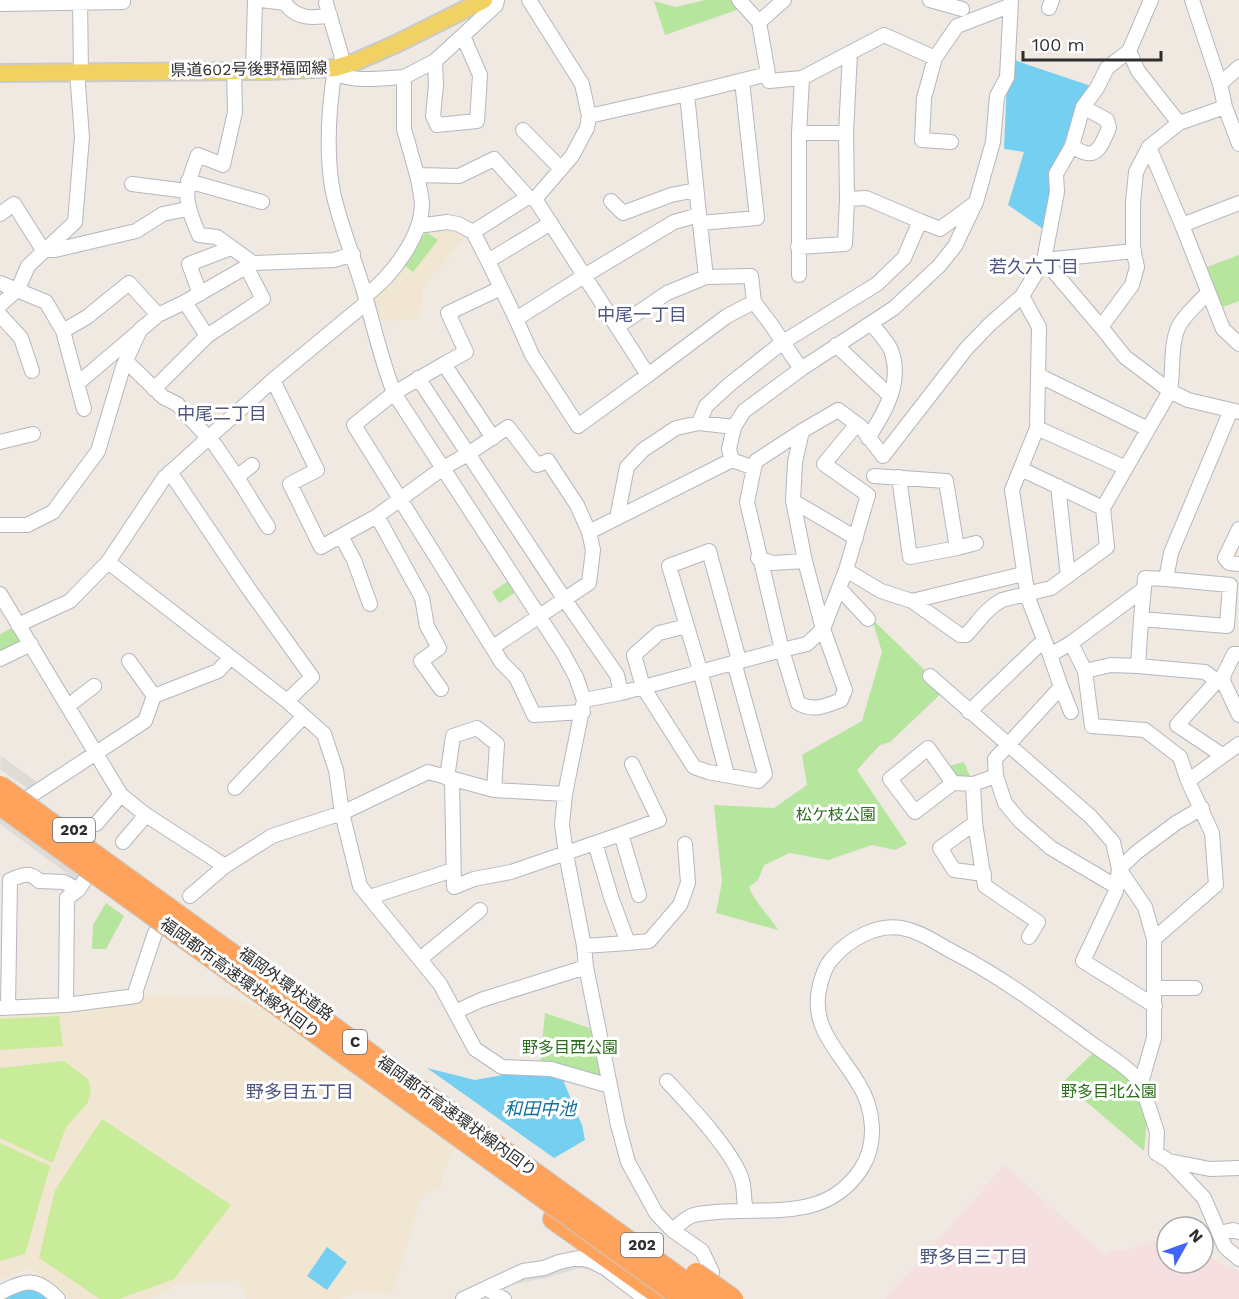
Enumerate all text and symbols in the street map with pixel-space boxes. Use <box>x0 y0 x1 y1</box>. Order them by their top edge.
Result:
scale bar <box>1023 24 1161 62</box>
text: 100 m <box>1032 34 1085 55</box>
street label: 県道602号後野福岡線 <box>170 58 328 80</box>
district label: 若久六丁目 <box>989 256 1079 277</box>
district label: 中尾一丁目 <box>597 304 687 325</box>
district label: 中尾二丁目 <box>177 403 267 424</box>
park label: 松ケ枝公園 <box>796 805 876 824</box>
road number: 202 <box>53 818 95 842</box>
street label: 福岡都市高速環状線外回り <box>157 914 323 1042</box>
street label: 福岡外環状道路 <box>235 943 337 1025</box>
road number: C <box>343 1030 367 1054</box>
park label: 野多目西公園 <box>522 1038 618 1057</box>
street label: 福岡都市高速環状線内回り <box>374 1052 540 1180</box>
district label: 野多目五丁目 <box>246 1081 354 1102</box>
park label: 野多目北公園 <box>1061 1082 1157 1101</box>
water label: 和田中池 <box>504 1098 578 1119</box>
north arrow <box>1155 1215 1215 1275</box>
text: N <box>1185 1225 1207 1246</box>
road number: 202 <box>621 1233 663 1257</box>
district label: 野多目三丁目 <box>920 1246 1028 1267</box>

